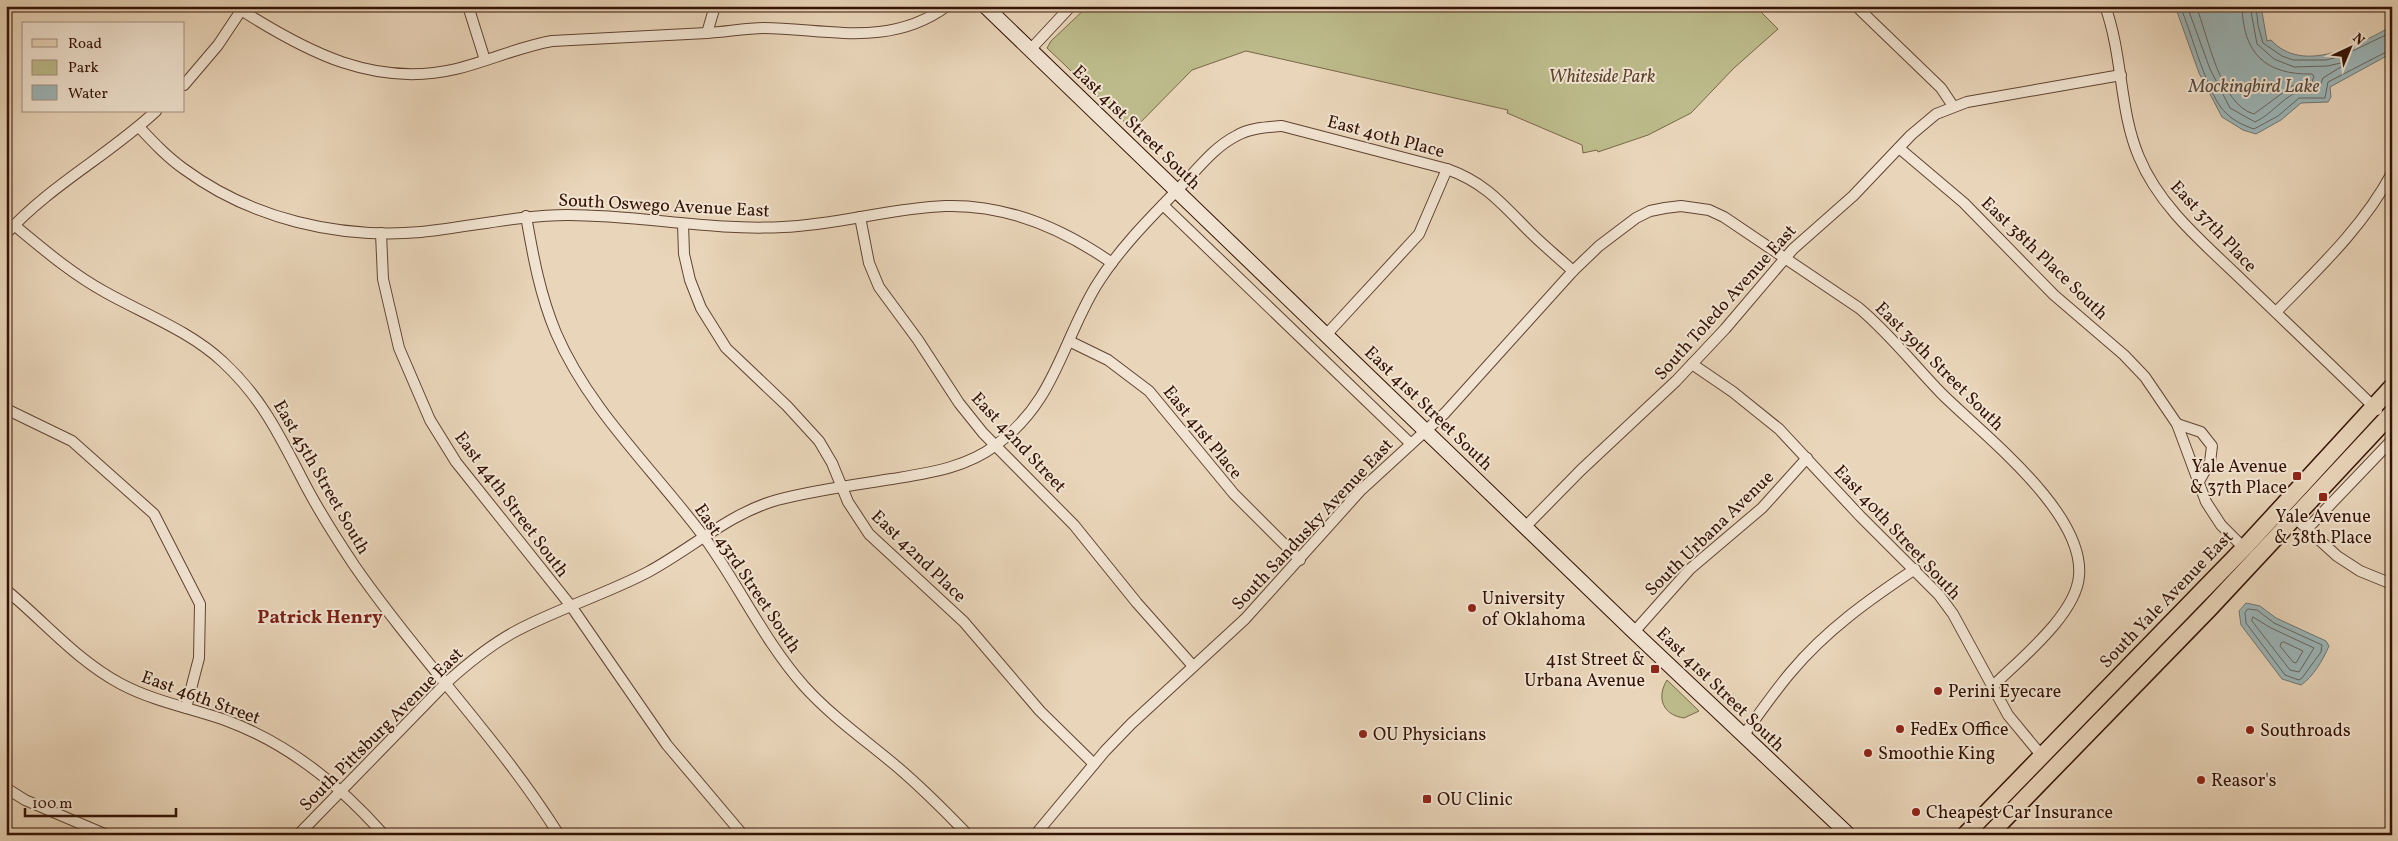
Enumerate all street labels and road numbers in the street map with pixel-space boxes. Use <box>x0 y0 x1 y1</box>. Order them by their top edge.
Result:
street label: East 41st Street South <box>1066 60 1206 196</box>
street label: East 40th Place <box>1324 110 1447 165</box>
street label: East 37th Place <box>2164 176 2262 278</box>
street label: South Oswego Avenue East <box>558 188 770 225</box>
street label: East 38th Place South <box>1975 192 2113 327</box>
street label: South Toledo Avenue East <box>1649 220 1803 386</box>
street label: East 39th Street South <box>1869 297 2009 438</box>
street label: East 41st Street South <box>1358 341 1498 477</box>
street label: East 41st Place <box>1156 381 1247 485</box>
street label: East 42nd Street <box>965 387 1071 499</box>
street label: East 45th Street South <box>266 396 375 560</box>
street label: East 44th Street South <box>448 427 574 583</box>
street label: South Sandusky Avenue East <box>1227 434 1400 617</box>
street label: East 40th Street South <box>1827 460 1966 606</box>
street label: South Urbana Avenue <box>1640 466 1780 602</box>
street label: East 43rd Street South <box>687 499 806 659</box>
street label: East 42nd Place <box>865 505 971 609</box>
street label: South Yale Avenue East <box>2095 526 2240 674</box>
street label: East 41st Street South <box>1650 622 1790 758</box>
street label: South Pittsburg Avenue East <box>294 642 470 818</box>
street label: East 46th Street <box>138 665 263 732</box>

